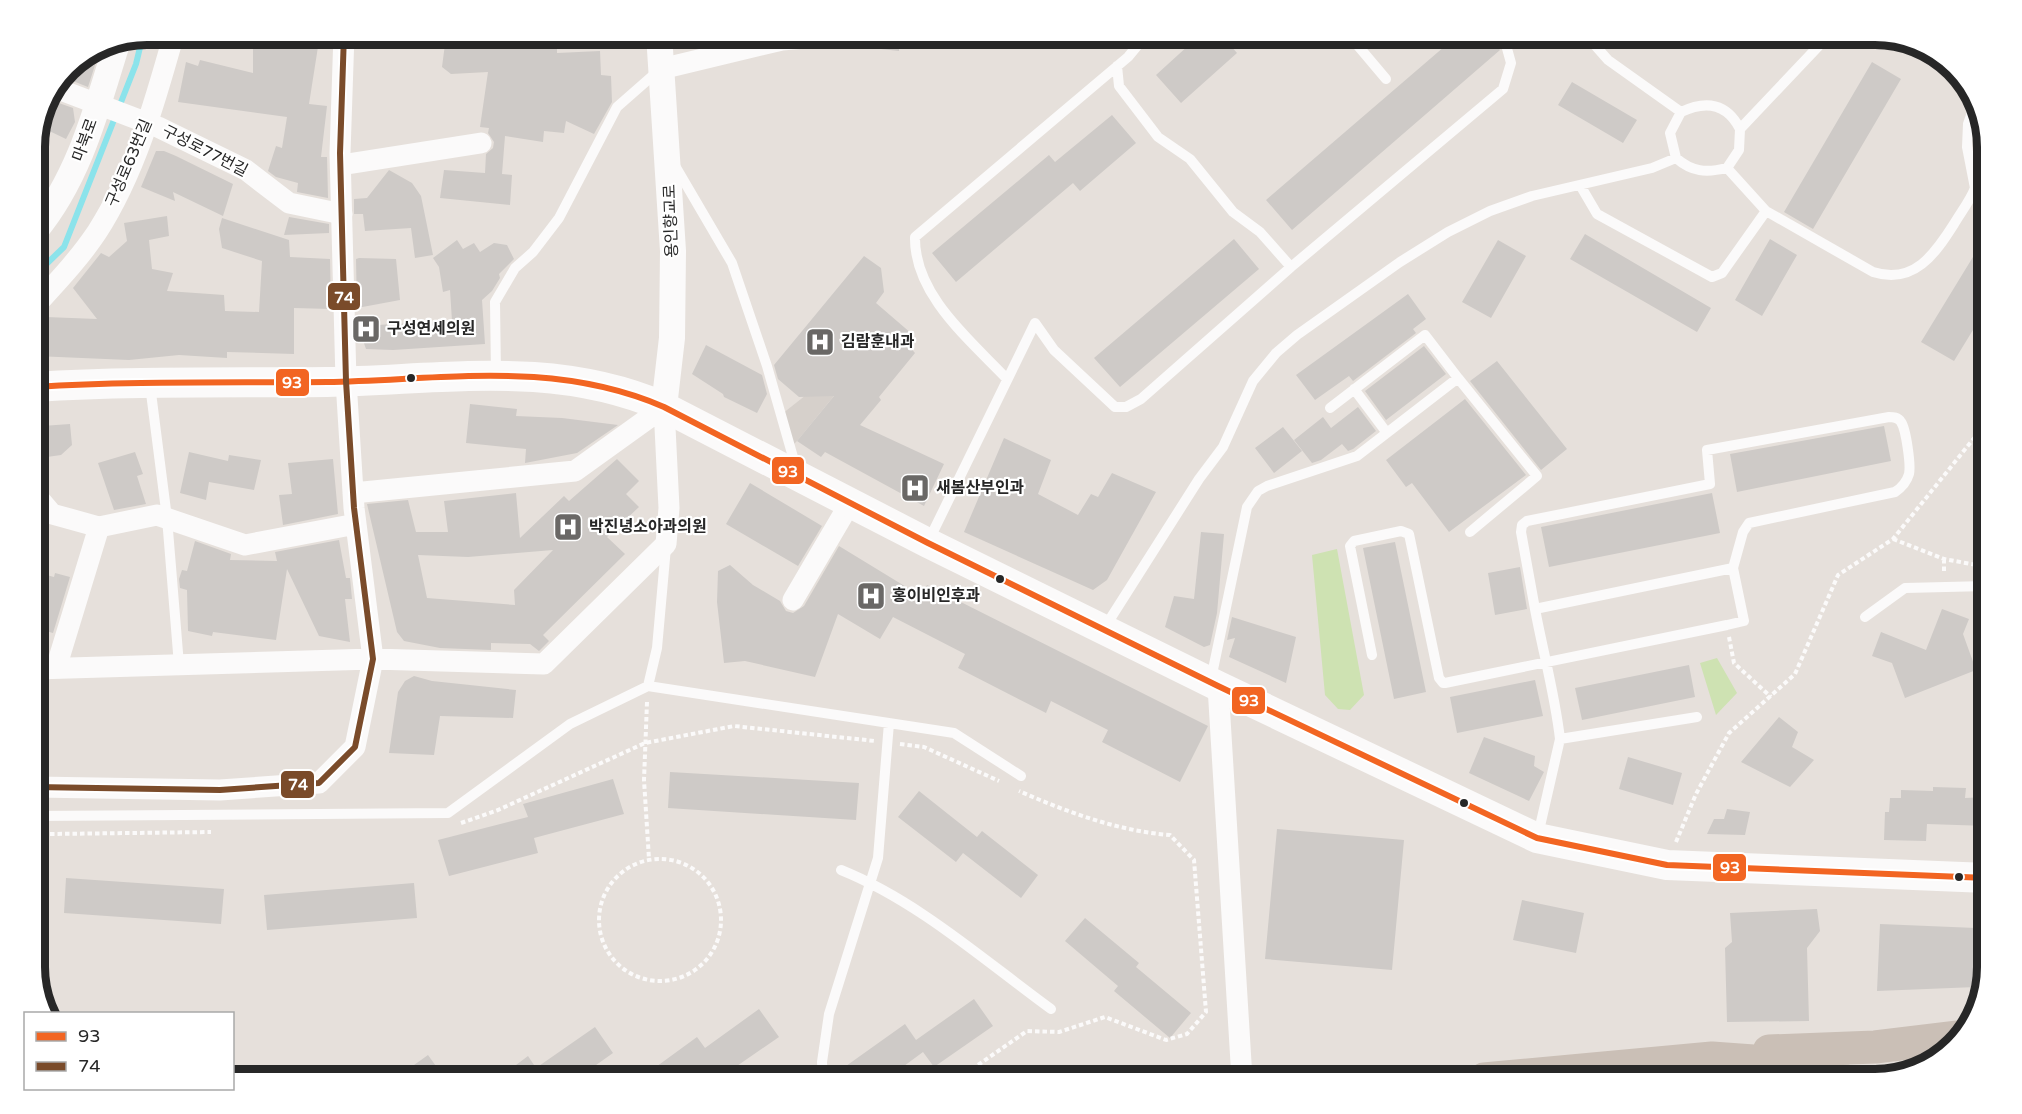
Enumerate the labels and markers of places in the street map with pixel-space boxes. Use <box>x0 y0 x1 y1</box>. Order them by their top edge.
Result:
hospital icon: 구성연세의원 <box>350 313 382 345</box>
place label: 구성연세의원 <box>387 319 475 339</box>
hospital icon: 김람훈내과 <box>804 326 836 358</box>
place label: 김람훈내과 <box>841 332 915 352</box>
unlabelled marker <box>405 372 417 384</box>
hospital icon: 새봄산부인과 <box>899 472 931 504</box>
place label: 새봄산부인과 <box>936 478 1024 498</box>
hospital icon: 박진녕소아과의원 <box>552 511 584 543</box>
place label: 박진녕소아과의원 <box>589 517 707 537</box>
unlabelled marker <box>994 573 1006 585</box>
hospital icon: 홍이비인후과 <box>855 580 887 612</box>
place label: 홍이비인후과 <box>892 586 980 606</box>
unlabelled marker <box>1458 797 1470 809</box>
unlabelled marker <box>1953 871 1965 883</box>

